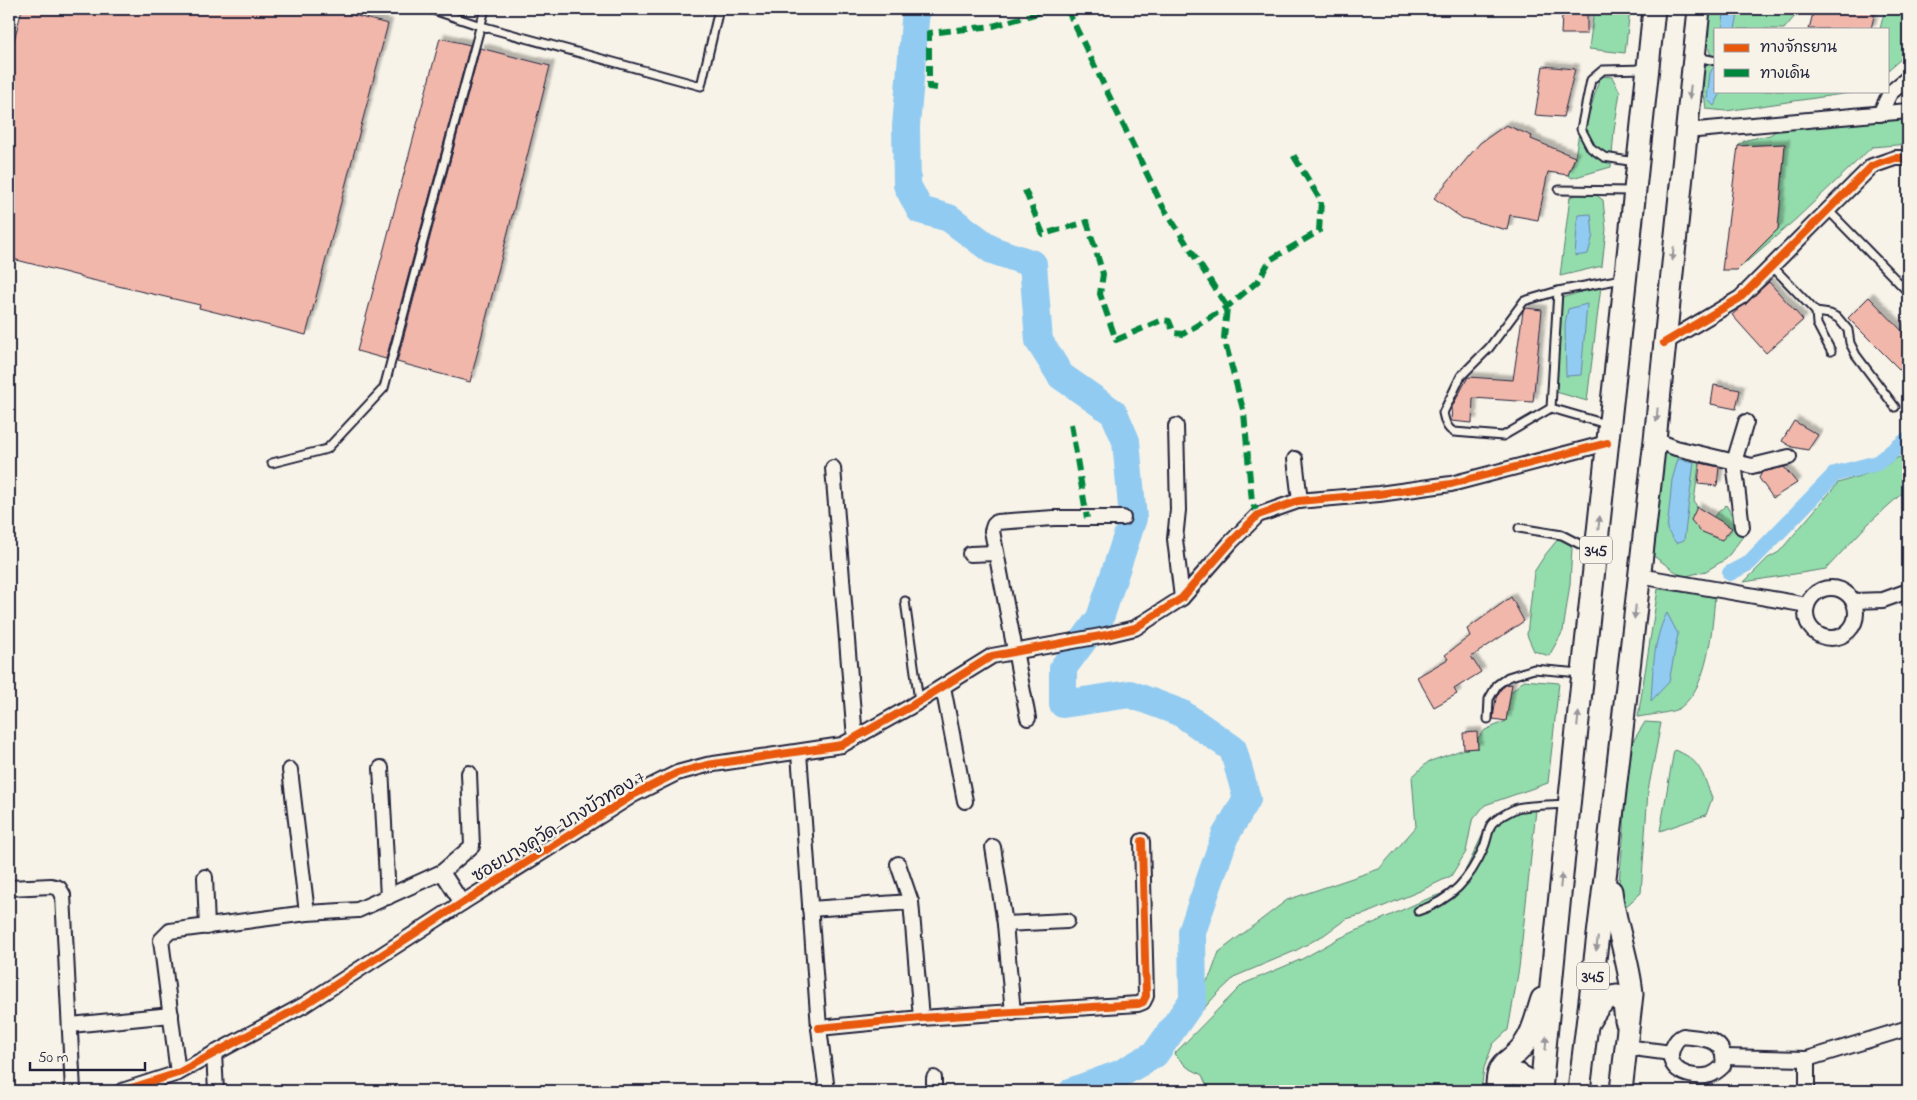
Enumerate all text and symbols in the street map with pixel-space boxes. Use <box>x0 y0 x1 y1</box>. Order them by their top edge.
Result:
legend <box>1714 28 1890 92</box>
text: ทางจักรยาน <box>1760 37 1837 59</box>
text: ทางเดิน <box>1760 63 1810 85</box>
one-way arrow <box>1686 84 1694 100</box>
one-way arrow <box>1669 246 1677 262</box>
one-way arrow <box>1653 408 1661 424</box>
one-way arrow <box>1595 515 1603 531</box>
road number: 345 <box>1580 536 1612 564</box>
one-way arrow <box>1631 604 1639 620</box>
one-way arrow <box>1574 711 1582 727</box>
street label: ซอยบางคูวัด-บางบัวทอง 7 <box>467 765 651 890</box>
one-way arrow <box>1558 873 1566 889</box>
one-way arrow <box>1593 937 1601 953</box>
road number: 345 <box>1577 962 1609 989</box>
one-way arrow <box>1542 1034 1550 1050</box>
scale bar <box>30 1040 145 1072</box>
text: 50 m <box>38 1047 69 1069</box>

